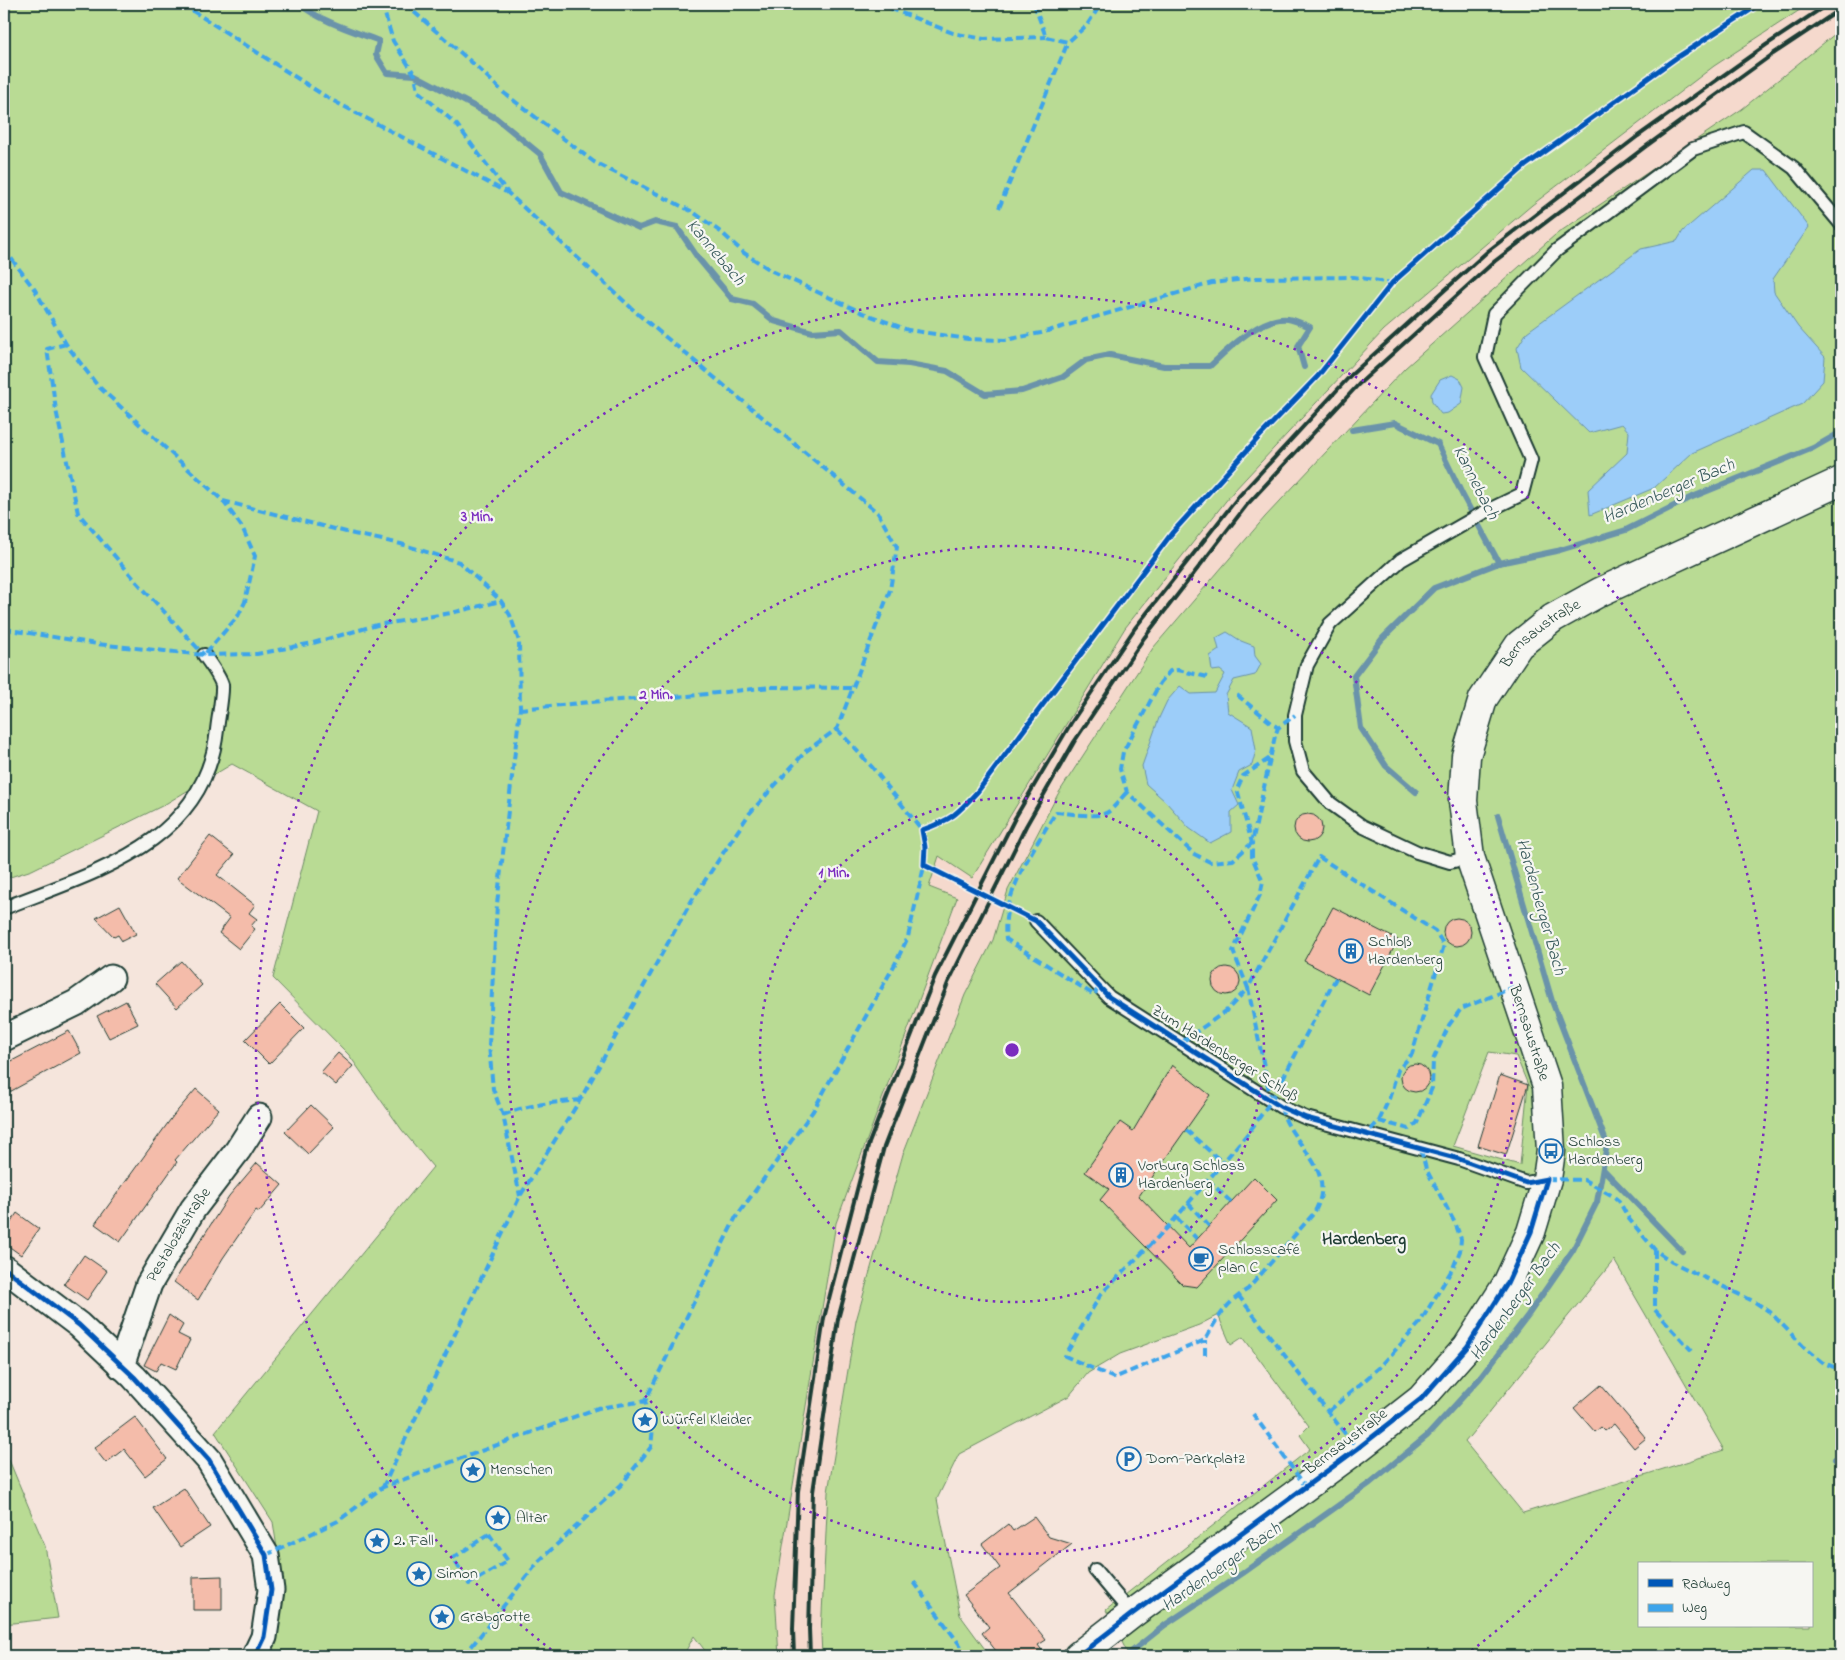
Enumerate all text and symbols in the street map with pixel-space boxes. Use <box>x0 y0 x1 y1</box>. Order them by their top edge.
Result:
water label: Kannebach <box>679 214 751 292</box>
water label: Kannebach <box>1445 441 1505 525</box>
water label: Hardenberger Bach <box>1599 452 1739 531</box>
text: 3 Min. <box>460 506 493 528</box>
street label: Bernsaustraße <box>1494 593 1586 674</box>
text: 2 Min. <box>638 684 673 706</box>
water label: Hardenberger Bach <box>1508 836 1572 979</box>
text: 1 Min. <box>819 862 849 884</box>
place label: Schloß Hardenberg <box>1368 930 1443 972</box>
building icon: Schloß Hardenberg <box>1338 938 1364 964</box>
street label: Bernsaustraße <box>1502 981 1556 1085</box>
street label: Zum Hardenberger Schloß <box>1147 999 1303 1109</box>
centre of rings <box>1003 1041 1021 1059</box>
place label: Schloss Hardenberg <box>1568 1130 1643 1172</box>
bus stop icon: Schloss Hardenberg <box>1538 1138 1564 1164</box>
place label: Vorburg Schloss Hardenberg <box>1137 1154 1245 1196</box>
building icon: Vorburg Schloss Hardenberg <box>1108 1162 1134 1188</box>
street label: Pestalozzistraße <box>140 1182 218 1287</box>
district label: Hardenberg <box>1322 1227 1406 1254</box>
water label: Hardenberger Bach <box>1464 1237 1568 1367</box>
place label: Schlosscafé plan C <box>1218 1238 1300 1280</box>
cafe icon: Schlosscafé plan C <box>1188 1246 1214 1272</box>
street label: Bernsaustraße <box>1298 1402 1394 1482</box>
place icon: Würfel Kleider <box>632 1407 658 1433</box>
place label: Würfel Kleider <box>662 1408 751 1432</box>
parking icon: Dom-Parkplatz <box>1116 1446 1142 1472</box>
place label: Dom-Parkplatz <box>1145 1447 1245 1471</box>
place icon: Menschen <box>460 1457 486 1483</box>
place label: Menschen <box>490 1458 553 1482</box>
place icon: Altar <box>485 1505 511 1531</box>
place label: Altar <box>516 1506 548 1530</box>
water label: Hardenberger Bach <box>1157 1517 1287 1619</box>
place icon: 2. Fall <box>364 1528 390 1554</box>
place label: 2. Fall <box>394 1529 434 1553</box>
place icon: Simon <box>406 1561 432 1587</box>
place label: Simon <box>436 1562 478 1586</box>
legend <box>1638 1562 1812 1628</box>
text: Radweg <box>1682 1573 1730 1596</box>
text: Weg <box>1682 1597 1707 1620</box>
place icon: Grabgrotte <box>429 1604 455 1630</box>
place label: Grabgrotte <box>460 1605 531 1629</box>

